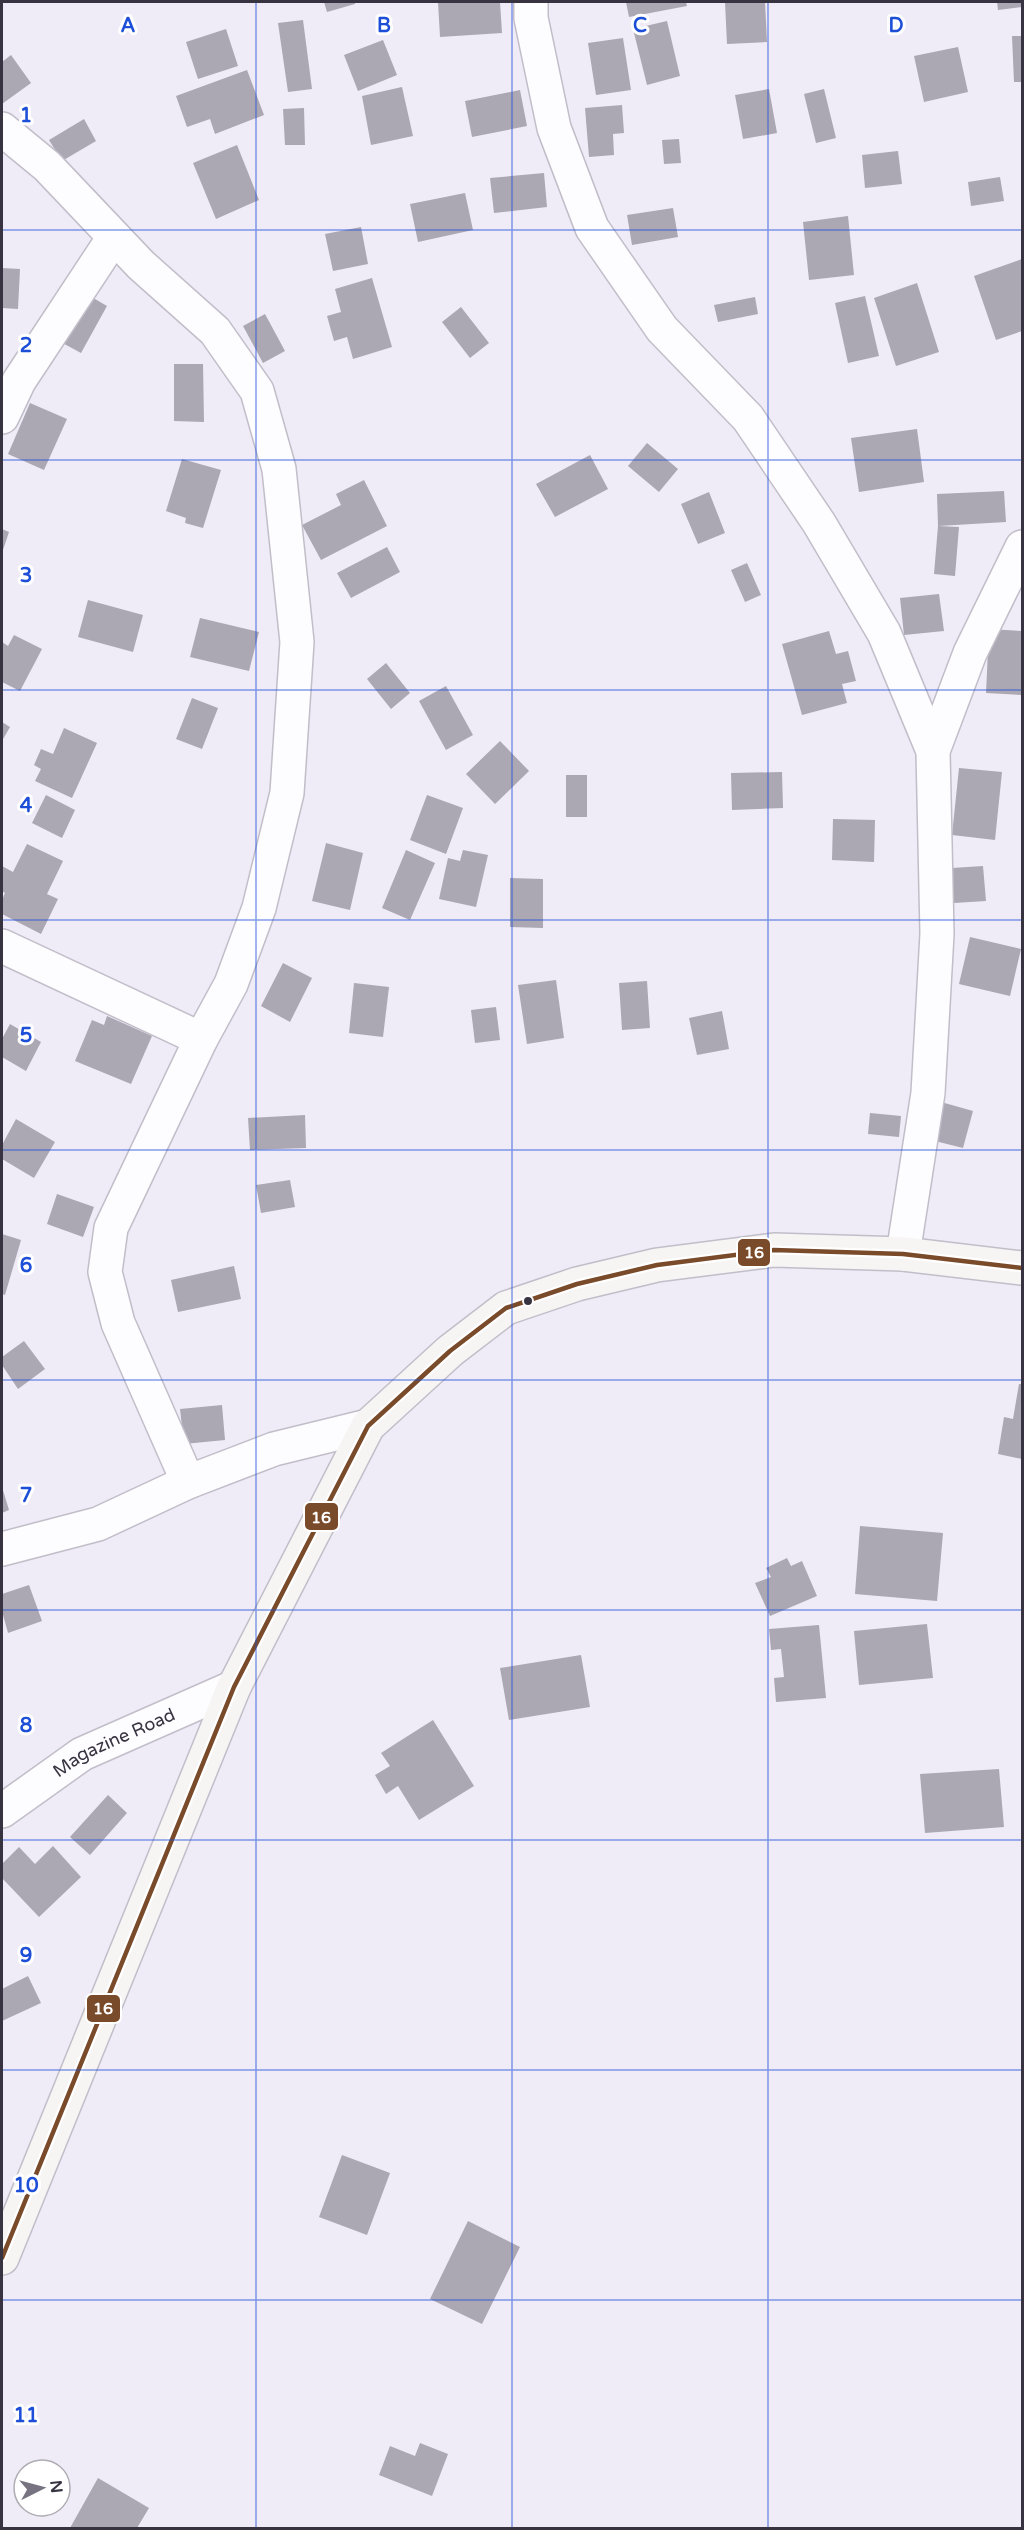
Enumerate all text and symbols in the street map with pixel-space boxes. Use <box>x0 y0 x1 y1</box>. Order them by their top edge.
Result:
text: A <box>121 14 136 38</box>
text: B <box>377 14 391 38</box>
text: C <box>633 14 647 38</box>
text: D <box>888 14 904 38</box>
text: 1 <box>20 104 32 128</box>
text: 2 <box>20 334 32 358</box>
text: 3 <box>20 564 32 588</box>
text: 4 <box>20 794 33 818</box>
text: 5 <box>20 1024 32 1048</box>
line badge: 16 <box>737 1238 771 1267</box>
text: 16 <box>744 1243 764 1263</box>
text: 6 <box>20 1254 32 1278</box>
unlabelled marker <box>522 1295 534 1307</box>
text: 7 <box>20 1484 32 1508</box>
line badge: 16 <box>304 1502 339 1531</box>
text: 16 <box>311 1508 331 1528</box>
street label: Magazine Road <box>49 1703 178 1782</box>
text: 8 <box>20 1714 32 1738</box>
text: 9 <box>20 1944 32 1968</box>
line badge: 16 <box>86 1994 121 2023</box>
text: 16 <box>93 1999 113 2019</box>
text: 10 <box>13 2174 39 2198</box>
text: 11 <box>13 2404 39 2428</box>
north arrow <box>12 2458 72 2518</box>
text: N <box>45 2479 67 2494</box>

